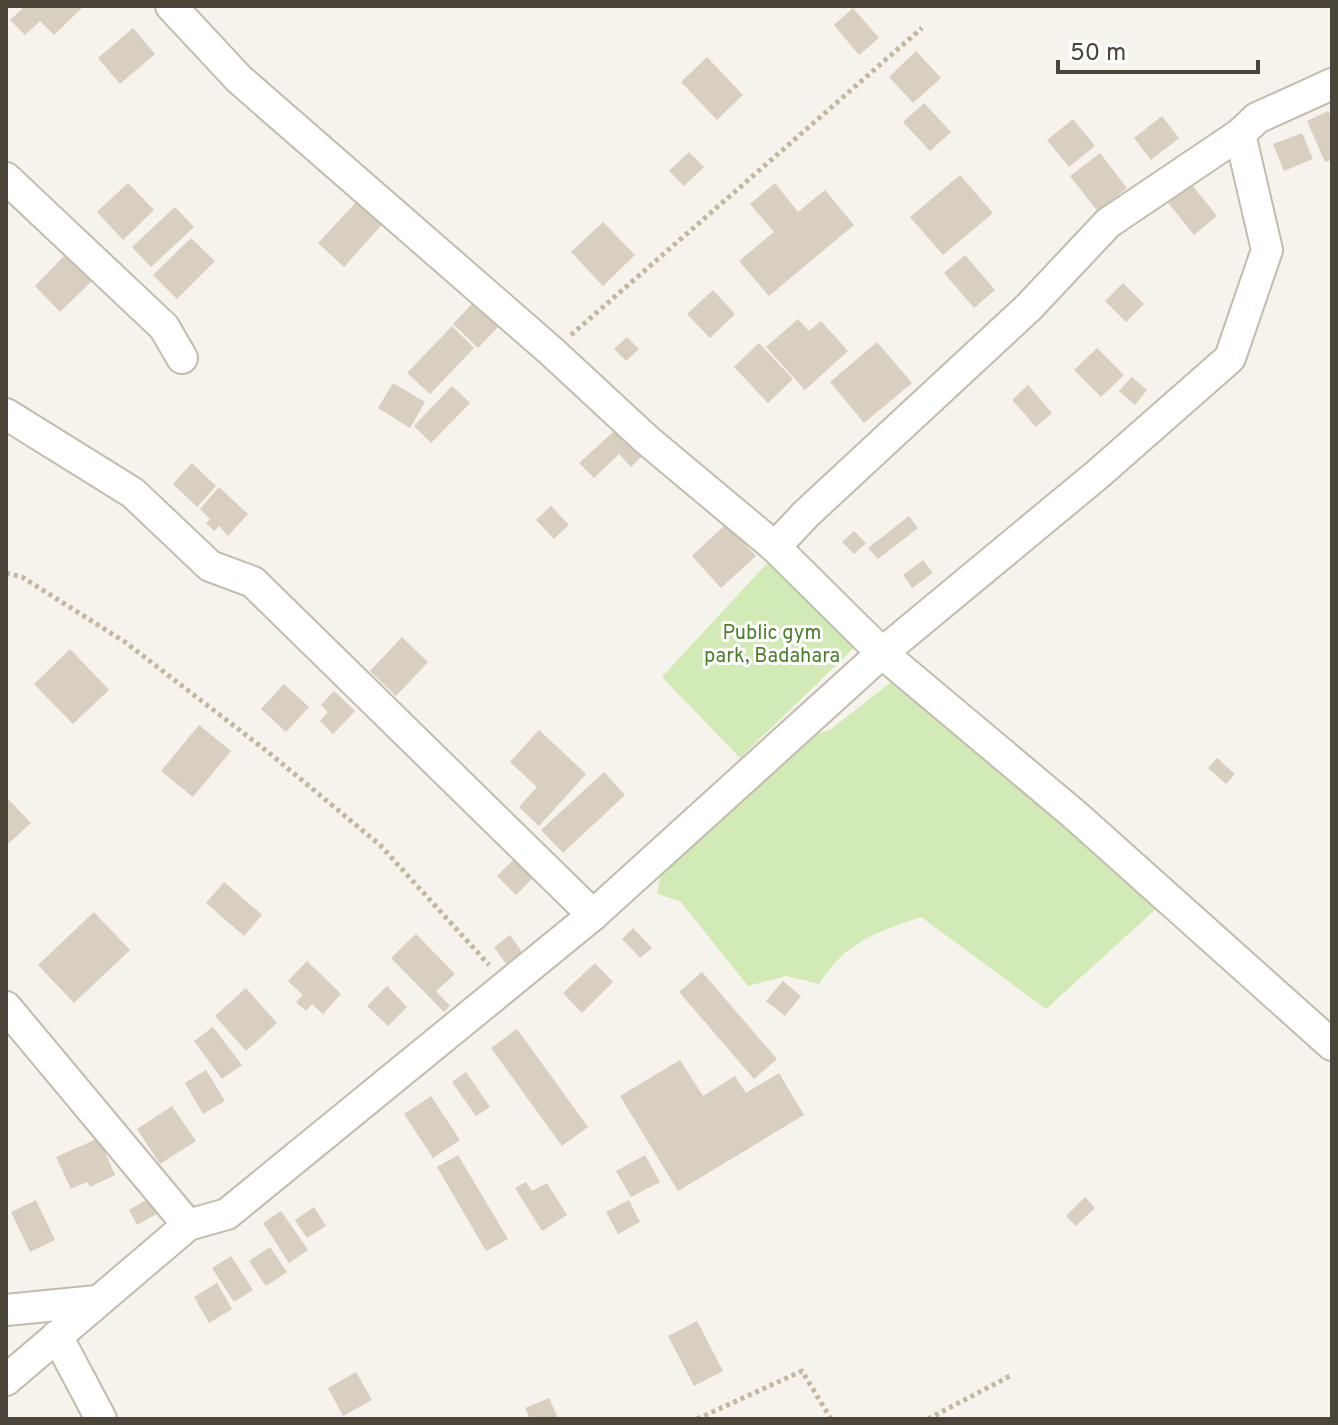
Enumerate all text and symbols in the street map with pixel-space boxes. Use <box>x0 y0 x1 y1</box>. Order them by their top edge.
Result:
scale bar <box>1058 24 1258 74</box>
text: 50 m <box>1070 39 1126 69</box>
park label: Public gym park, Badahara <box>704 621 840 670</box>

